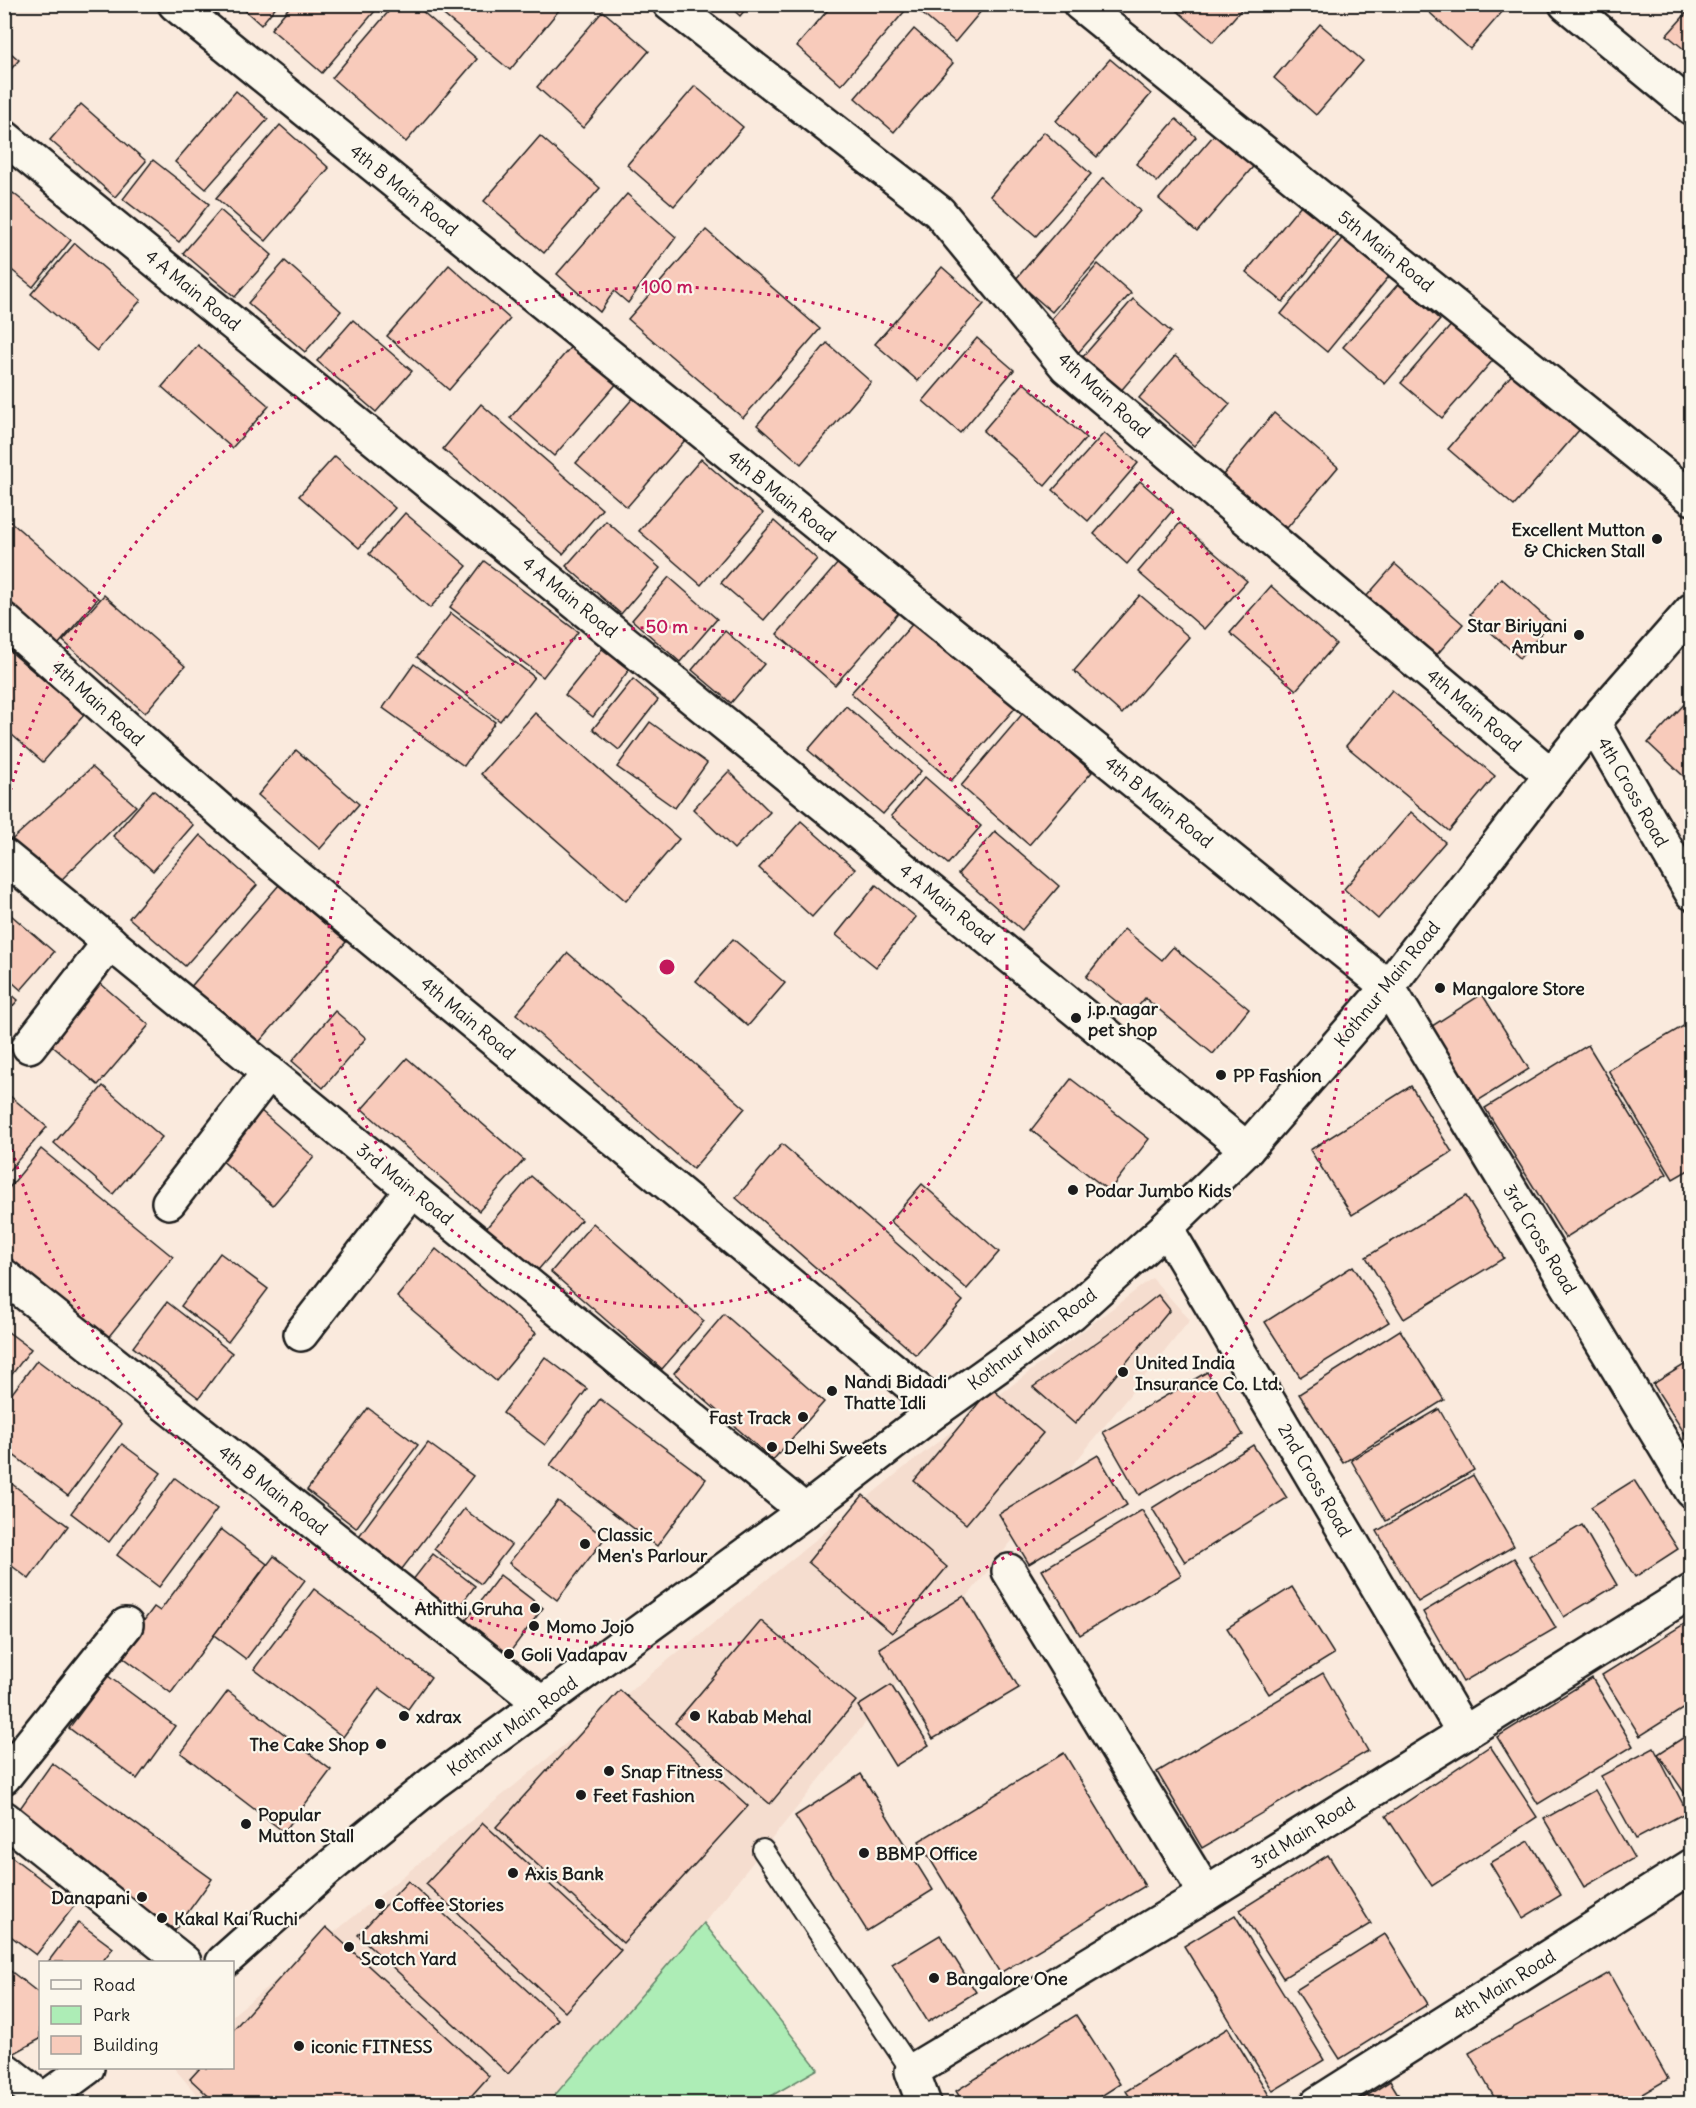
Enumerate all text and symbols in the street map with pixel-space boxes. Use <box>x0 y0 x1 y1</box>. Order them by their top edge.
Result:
street label: 4th B Main Road <box>345 139 463 241</box>
street label: 5th Main Road <box>1333 205 1439 297</box>
street label: 4 A Main Road <box>141 244 246 336</box>
text: 100 m <box>642 275 693 298</box>
street label: 4th Main Road <box>1053 347 1155 443</box>
street label: 4th B Main Road <box>723 445 841 547</box>
place label: Excellent Mutton & Chicken Stall <box>1511 518 1646 562</box>
marker: Excellent Mutton & Chicken Stall <box>1650 532 1664 546</box>
street label: 4 A Main Road <box>518 551 623 643</box>
place label: Star Biriyani Ambur <box>1467 614 1568 658</box>
text: 50 m <box>646 615 688 638</box>
marker: Star Biriyani Ambur <box>1572 628 1586 642</box>
street label: 4th Main Road <box>47 655 149 751</box>
street label: 4th Main Road <box>1422 664 1526 757</box>
street label: 4th Cross Road <box>1592 733 1674 851</box>
street label: 4th B Main Road <box>1100 751 1218 853</box>
street label: 4 A Main Road <box>895 858 1000 950</box>
street label: Kothnur Main Road <box>1329 916 1445 1052</box>
centre of rings <box>657 957 677 977</box>
street label: 4th Main Road <box>416 972 520 1065</box>
place label: Mangalore Store <box>1452 977 1585 1000</box>
marker: Mangalore Store <box>1433 981 1447 995</box>
place label: j.p.nagar pet shop <box>1087 997 1159 1041</box>
marker: j.p.nagar pet shop <box>1069 1011 1083 1025</box>
place label: PP Fashion <box>1233 1064 1322 1087</box>
marker: PP Fashion <box>1214 1068 1228 1082</box>
street label: 3rd Main Road <box>352 1138 458 1230</box>
place label: Podar Jumbo Kids <box>1085 1179 1232 1202</box>
street label: 3rd Cross Road <box>1498 1180 1582 1298</box>
marker: Podar Jumbo Kids <box>1066 1183 1080 1197</box>
street label: Kothnur Main Road <box>963 1283 1101 1395</box>
place label: United India Insurance Co. Ltd. <box>1135 1351 1282 1395</box>
marker: United India Insurance Co. Ltd. <box>1116 1365 1130 1379</box>
place label: Nandi Bidadi Thatte Idli <box>844 1370 947 1414</box>
marker: Nandi Bidadi Thatte Idli <box>825 1384 839 1398</box>
place label: Fast Track <box>709 1406 791 1429</box>
marker: Fast Track <box>796 1410 810 1424</box>
street label: 2nd Cross Road <box>1273 1419 1357 1541</box>
place label: Delhi Sweets <box>784 1436 887 1459</box>
street label: 4th B Main Road <box>214 1440 333 1540</box>
marker: Delhi Sweets <box>765 1440 779 1454</box>
place label: Classic Men's Parlour <box>597 1523 708 1567</box>
marker: Classic Men's Parlour <box>578 1537 592 1551</box>
place label: Athithi Gruha <box>415 1597 523 1620</box>
marker: Athithi Gruha <box>528 1601 542 1615</box>
place label: Momo Jojo <box>546 1615 634 1638</box>
marker: Momo Jojo <box>527 1619 541 1633</box>
place label: Goli Vadapav <box>521 1643 628 1666</box>
marker: Goli Vadapav <box>502 1647 516 1661</box>
street label: Kothnur Main Road <box>442 1671 582 1781</box>
place label: xdrax <box>416 1705 462 1728</box>
place label: Kabab Mehal <box>707 1705 812 1728</box>
marker: xdrax <box>397 1709 411 1723</box>
marker: Kabab Mehal <box>688 1709 702 1723</box>
place label: The Cake Shop <box>249 1733 369 1756</box>
marker: The Cake Shop <box>374 1737 388 1751</box>
place label: Snap Fitness <box>621 1760 723 1783</box>
marker: Snap Fitness <box>602 1764 616 1778</box>
place label: Feet Fashion <box>593 1784 695 1807</box>
marker: Feet Fashion <box>574 1788 588 1802</box>
street label: 3rd Main Road <box>1247 1792 1359 1874</box>
place label: Popular Mutton Stall <box>258 1803 354 1847</box>
marker: Popular Mutton Stall <box>239 1817 253 1831</box>
place label: BBMP Office <box>876 1842 978 1865</box>
marker: BBMP Office <box>857 1846 871 1860</box>
place label: Axis Bank <box>525 1862 604 1885</box>
marker: Axis Bank <box>506 1866 520 1880</box>
place label: Danapani <box>51 1886 130 1909</box>
marker: Danapani <box>135 1890 149 1904</box>
place label: Coffee Stories <box>392 1893 504 1916</box>
marker: Coffee Stories <box>373 1897 387 1911</box>
place label: Kakal Kai Ruchi <box>174 1907 298 1930</box>
marker: Kakal Kai Ruchi <box>155 1911 169 1925</box>
place label: Lakshmi Scotch Yard <box>361 1926 457 1970</box>
marker: Lakshmi Scotch Yard <box>342 1940 356 1954</box>
street label: 4th Main Road <box>1448 1944 1560 2026</box>
legend <box>39 1961 234 2069</box>
place label: Bangalore One <box>946 1967 1068 1990</box>
marker: Bangalore One <box>927 1971 941 1985</box>
text: Road <box>93 1973 136 1996</box>
text: Park <box>93 2003 130 2026</box>
text: Building <box>93 2033 158 2056</box>
place label: iconic FITNESS <box>311 2035 432 2058</box>
marker: iconic FITNESS <box>292 2039 306 2053</box>

